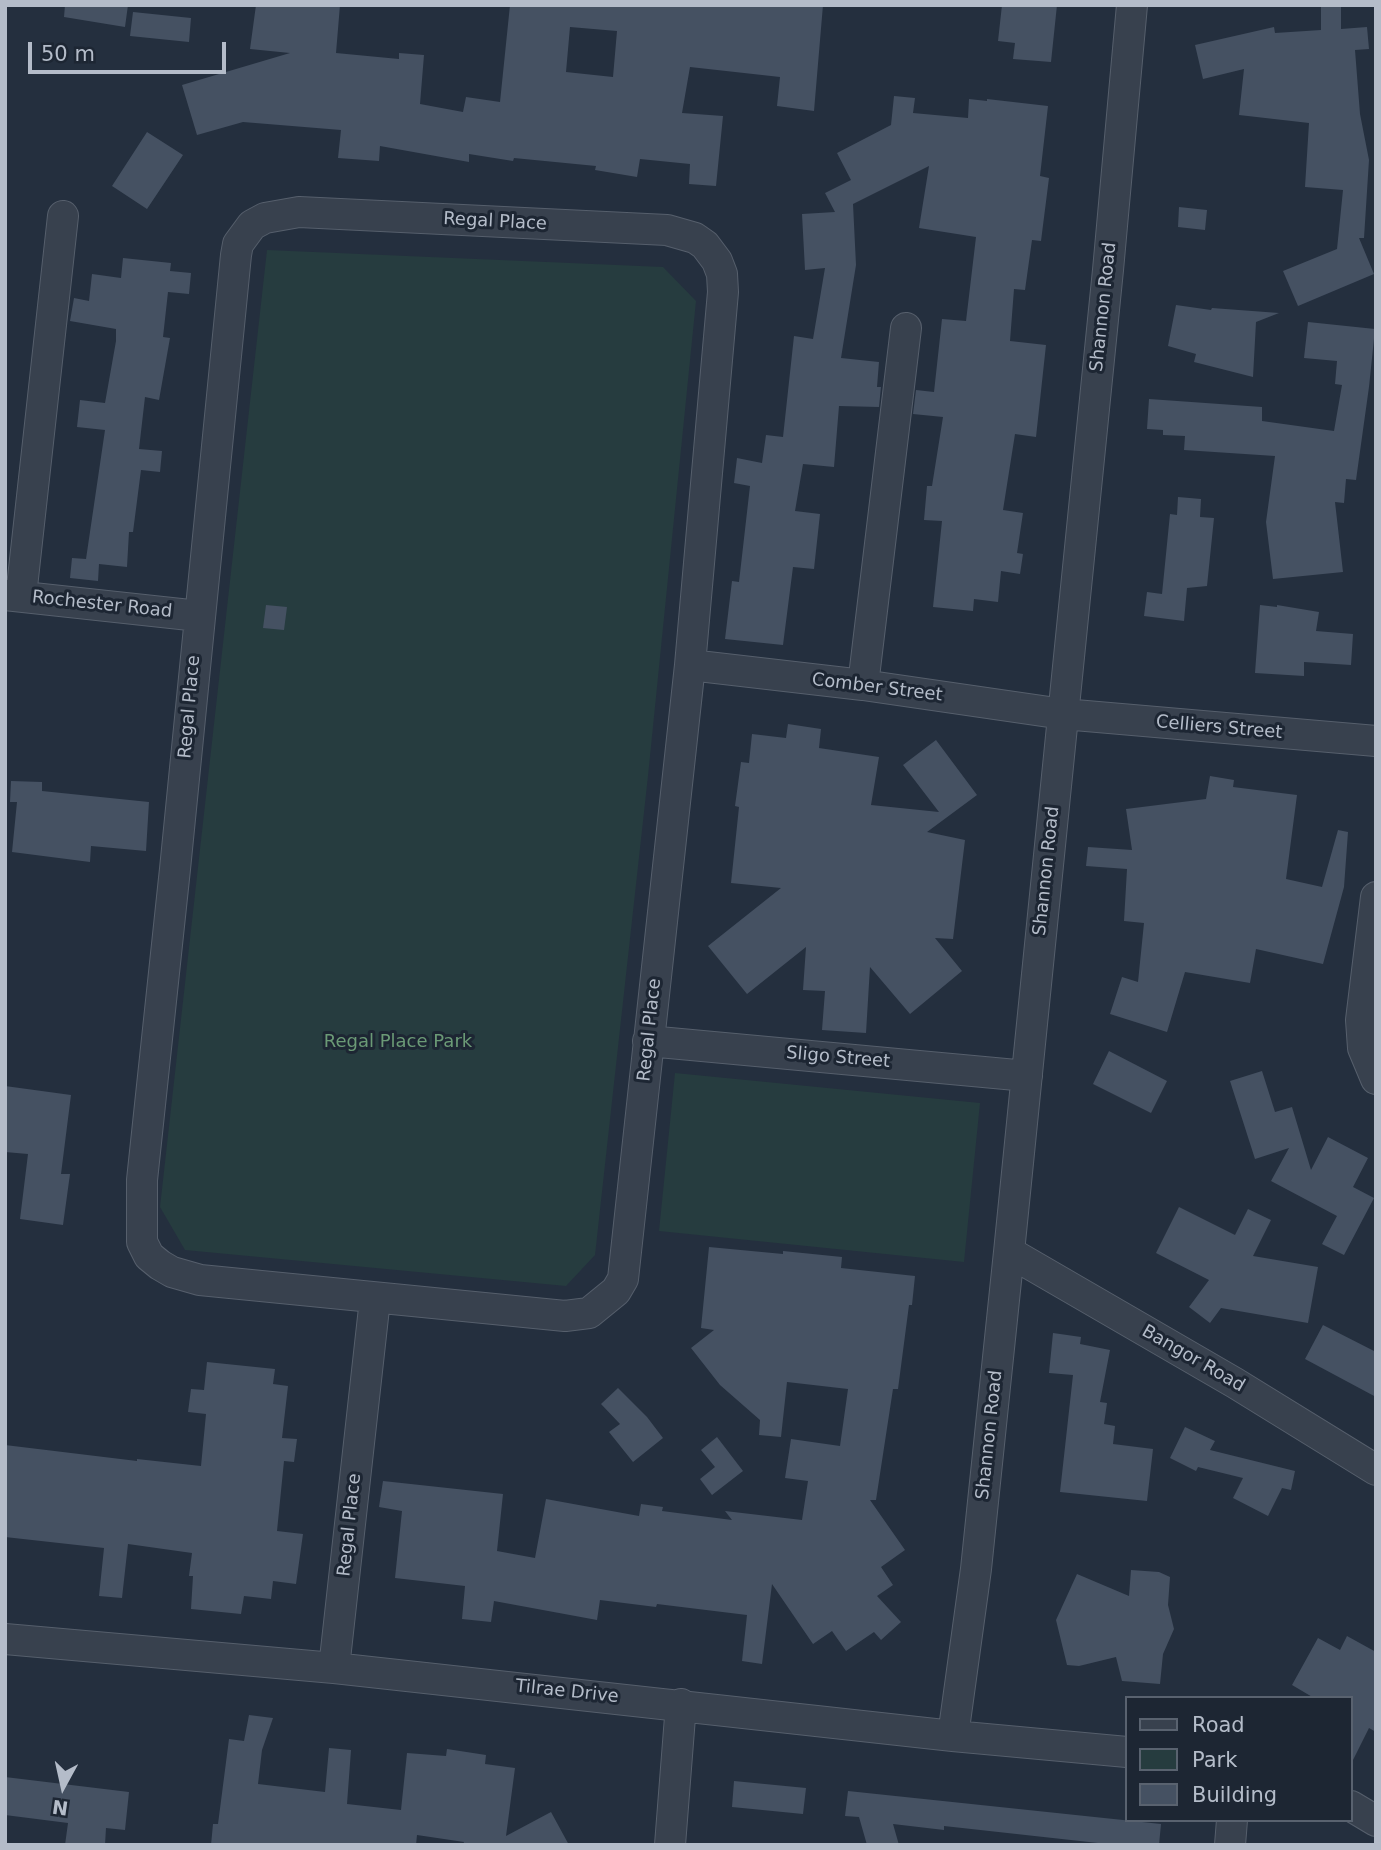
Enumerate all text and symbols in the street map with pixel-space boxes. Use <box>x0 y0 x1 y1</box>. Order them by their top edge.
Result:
scale bar <box>32 28 229 72</box>
text: 50 m <box>41 42 95 66</box>
street label: Regal Place <box>443 208 547 236</box>
street label: Shannon Road <box>1086 241 1122 373</box>
street label: Rochester Road <box>31 587 173 623</box>
street label: Regal Place <box>175 654 205 760</box>
street label: Comber Street <box>810 669 944 707</box>
street label: Celliers Street <box>1155 712 1283 744</box>
street label: Shannon Road <box>1029 805 1065 937</box>
street label: Regal Place <box>634 977 666 1083</box>
park label: Regal Place Park <box>324 1031 472 1053</box>
street label: Sligo Street <box>785 1043 891 1073</box>
street label: Bangor Road <box>1138 1321 1248 1397</box>
street label: Shannon Road <box>972 1369 1008 1501</box>
street label: Regal Place <box>334 1472 366 1578</box>
street label: Tilrae Drive <box>514 1676 620 1708</box>
legend <box>1126 1696 1353 1822</box>
text: Road <box>1192 1713 1245 1737</box>
text: Park <box>1192 1748 1237 1772</box>
north arrow <box>28 1752 98 1822</box>
text: Building <box>1192 1783 1277 1807</box>
text: N <box>51 1796 69 1820</box>

